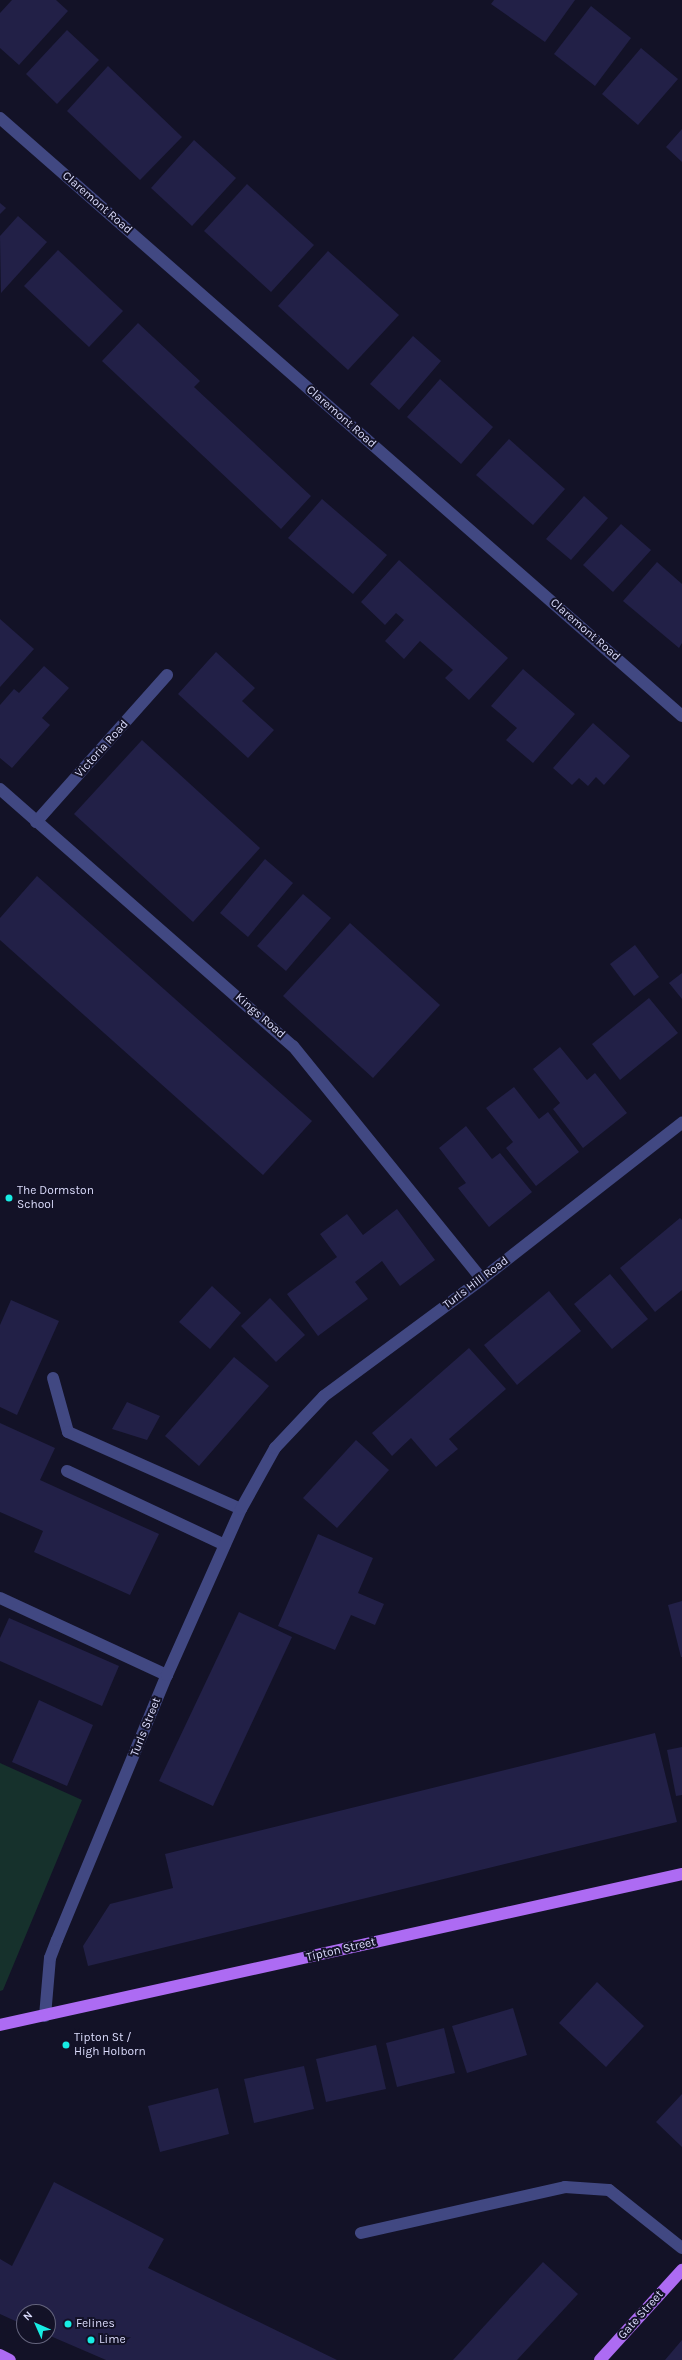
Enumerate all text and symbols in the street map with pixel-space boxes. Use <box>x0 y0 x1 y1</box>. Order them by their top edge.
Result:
street label: Claremont Road <box>59 169 135 237</box>
street label: Claremont Road <box>303 383 379 451</box>
street label: Claremont Road <box>547 596 623 664</box>
street label: Victoria Road <box>72 717 132 781</box>
street label: Kings Road <box>232 990 288 1042</box>
place label: The Dormston School <box>17 1184 94 1212</box>
marker: The Dormston School <box>4 1193 14 1203</box>
street label: Turls Hill Road <box>440 1254 512 1312</box>
street label: Turls Street <box>128 1695 164 1759</box>
street label: Tipton Street <box>305 1935 377 1965</box>
place label: Tipton St / High Holborn <box>74 2031 146 2059</box>
marker: Tipton St / High Holborn <box>61 2040 71 2050</box>
street label: Gate Street <box>615 2288 667 2342</box>
north arrow <box>16 2304 56 2344</box>
text: N <box>20 2308 35 2323</box>
place label: Felines <box>76 2317 115 2331</box>
marker: Felines <box>63 2319 73 2329</box>
place label: Lime <box>99 2333 126 2347</box>
marker: Lime <box>86 2335 96 2345</box>

